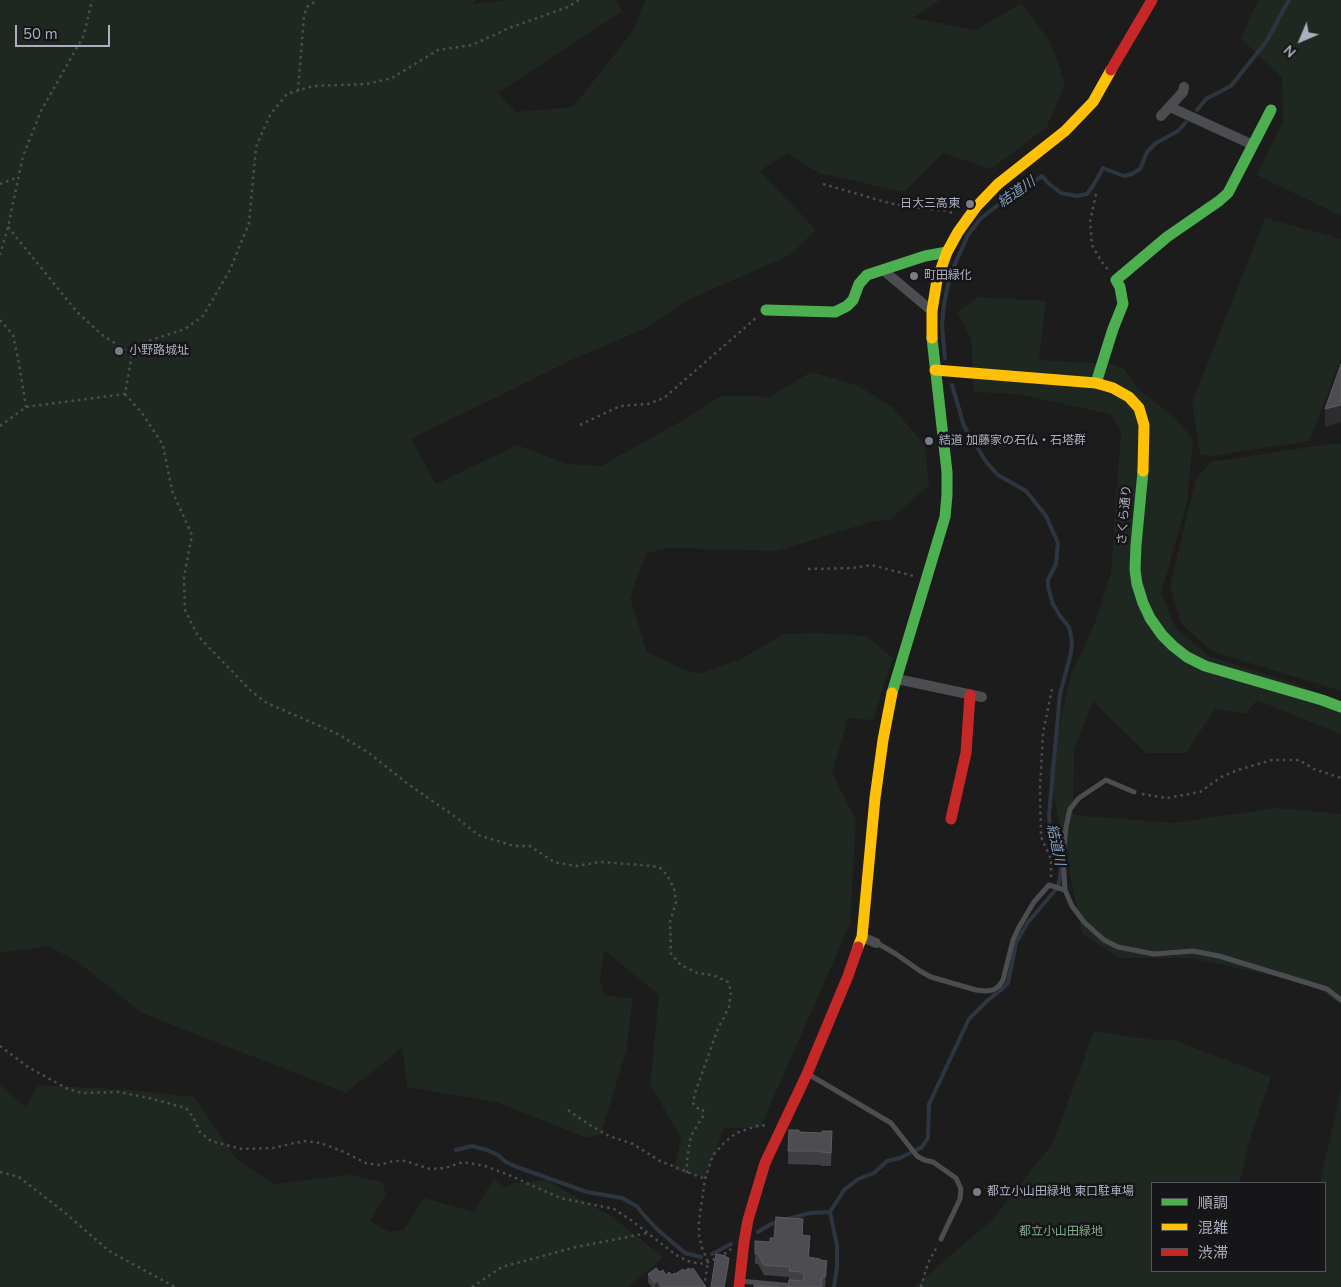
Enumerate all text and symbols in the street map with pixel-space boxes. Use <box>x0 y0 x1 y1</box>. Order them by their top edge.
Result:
scale bar <box>18 15 112 47</box>
north arrow <box>1276 15 1326 65</box>
text: 50 m <box>23 24 58 44</box>
text: N <box>1280 41 1300 61</box>
water label: 結道川 <box>995 174 1039 212</box>
place label: 日大三高東 <box>900 197 960 211</box>
marker: 日大三高東 <box>964 198 976 210</box>
place label: 町田緑化 <box>924 269 972 283</box>
marker: 町田緑化 <box>908 270 920 282</box>
place label: 小野路城址 <box>129 344 189 358</box>
marker: 小野路城址 <box>113 345 125 357</box>
place label: 結道 加藤家の石仏・石塔群 <box>939 434 1086 448</box>
marker: 結道 加藤家の石仏・石塔群 <box>923 435 935 447</box>
street label: さくら通り <box>1115 484 1135 546</box>
water label: 結道川 <box>1042 823 1068 867</box>
legend <box>1151 1182 1326 1272</box>
place label: 都立小山田緑地 東口駐車場 <box>987 1185 1134 1199</box>
marker: 都立小山田緑地 東口駐車場 <box>971 1186 983 1198</box>
text: 順調 <box>1198 1193 1228 1213</box>
text: 混雑 <box>1198 1218 1228 1238</box>
park label: 都立小山田緑地 <box>1019 1225 1103 1239</box>
text: 渋滞 <box>1198 1243 1228 1263</box>

